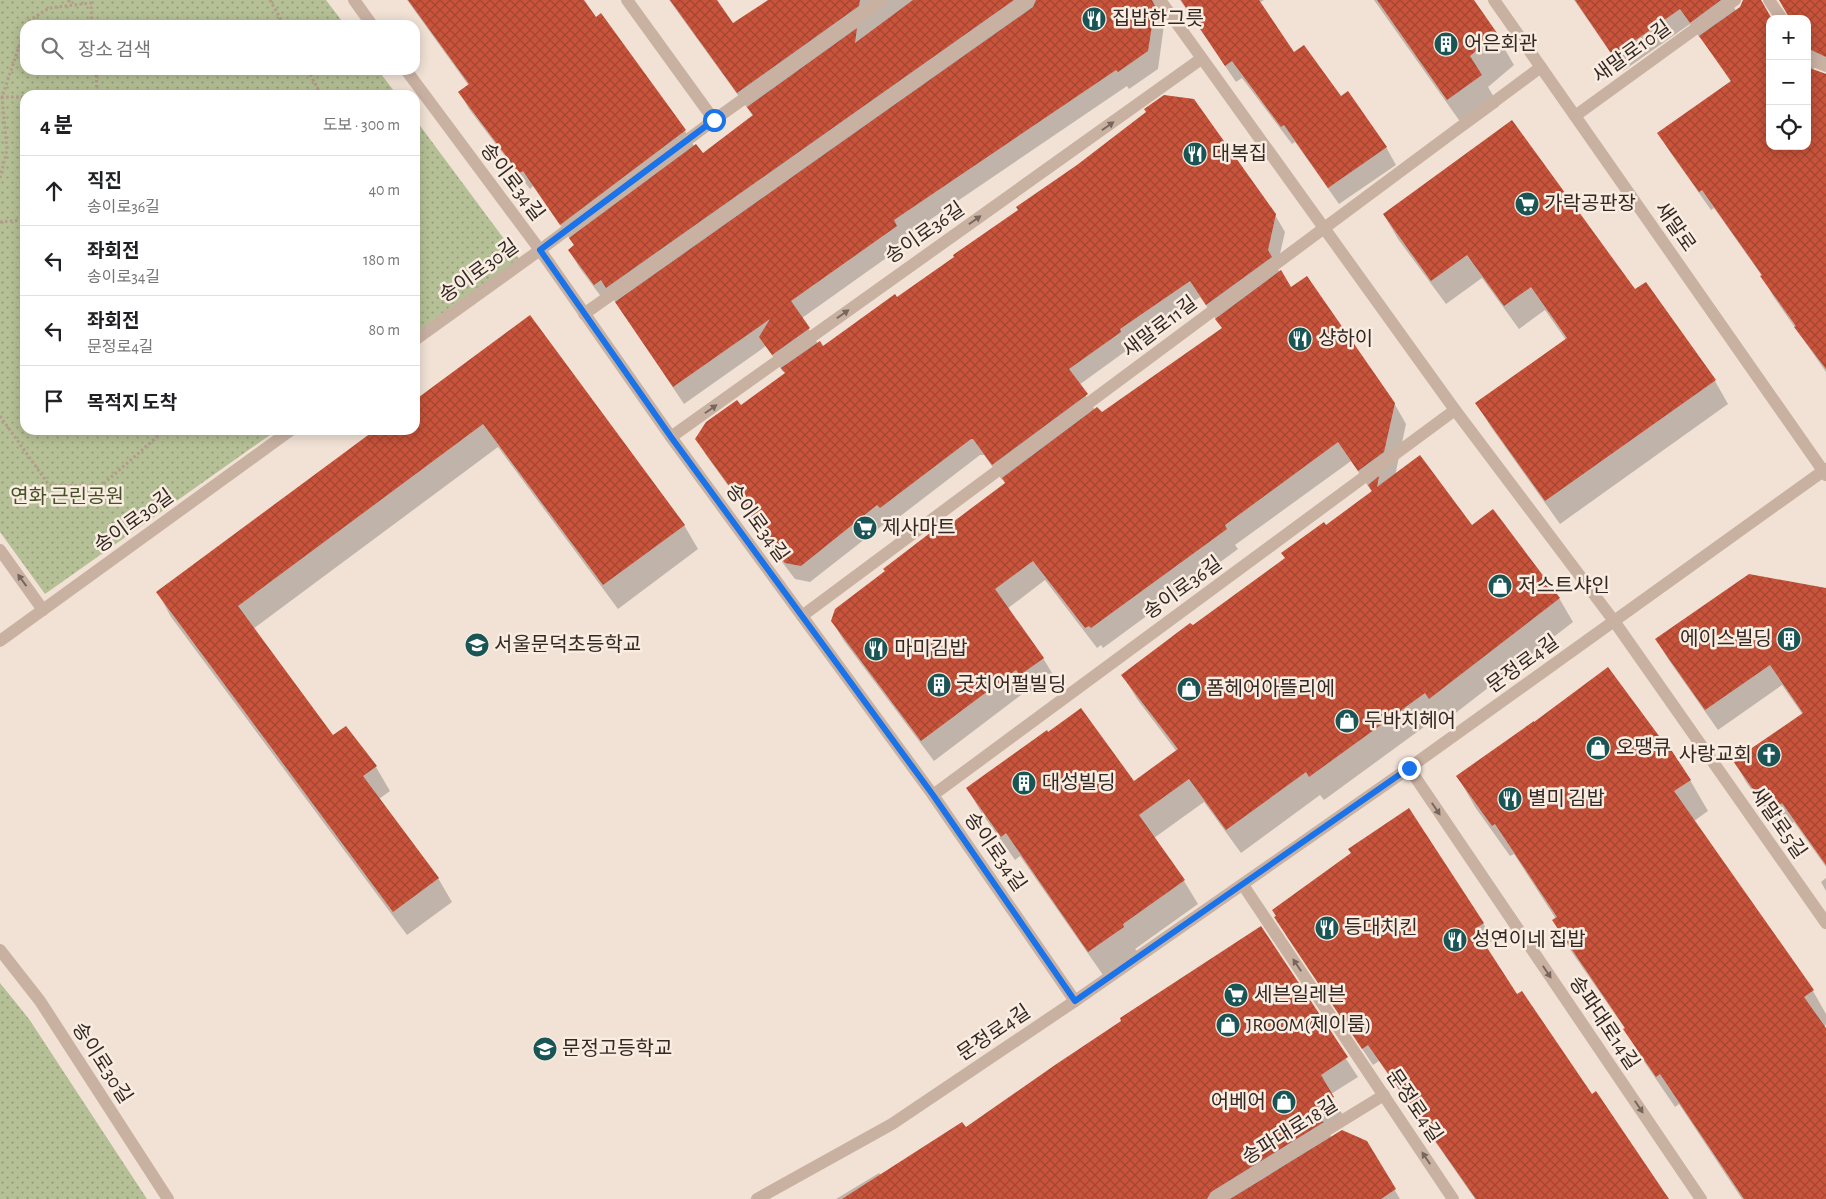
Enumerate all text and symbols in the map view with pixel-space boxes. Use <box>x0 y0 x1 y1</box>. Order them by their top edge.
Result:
restaurant icon: 집밥한그릇 <box>1081 6 1107 32</box>
place label: 집밥한그릇 <box>1112 8 1204 29</box>
map controls <box>1766 15 1811 150</box>
button: + <box>1766 15 1811 60</box>
street label: 새말로10길 <box>1589 16 1675 87</box>
search box <box>20 20 420 75</box>
building icon: 어은회관 <box>1433 31 1459 57</box>
place label: 어은회관 <box>1464 33 1538 54</box>
icon: search <box>38 34 66 62</box>
text: 장소 검색 <box>78 41 151 60</box>
button: − <box>1766 60 1811 105</box>
button: locate <box>1766 105 1811 150</box>
route start <box>703 109 726 132</box>
text: 4 분 <box>40 115 73 136</box>
text: 도보 · 300 m <box>323 117 400 133</box>
one-way arrow <box>1101 121 1114 131</box>
street label: 송이로34길 <box>476 139 548 225</box>
restaurant icon: 대복집 <box>1182 141 1208 167</box>
place label: 대복집 <box>1212 143 1267 164</box>
text: 직진 <box>87 172 122 191</box>
icon: ahead <box>40 177 68 205</box>
text: 40 m <box>368 182 400 198</box>
supermarket icon: 가락공판장 <box>1514 191 1540 217</box>
place label: 가락공판장 <box>1544 193 1636 214</box>
street label: 송이로36길 <box>881 198 968 267</box>
street label: 새말로 <box>1651 198 1700 255</box>
text: 송이로36길 <box>87 199 160 215</box>
one-way arrow <box>968 215 982 225</box>
street label: 송이로30길 <box>435 235 522 306</box>
text: 좌회전 <box>87 242 139 261</box>
icon: left <box>40 247 68 275</box>
text: 180 m <box>363 252 400 268</box>
text: 송이로34길 <box>87 269 160 285</box>
street label: 새말로11길 <box>1118 292 1201 361</box>
one-way arrow <box>836 309 850 319</box>
text: 좌회전 <box>87 312 139 331</box>
icon: left <box>40 317 68 345</box>
text: 80 m <box>369 322 400 338</box>
restaurant icon: 샹하이 <box>1287 326 1313 352</box>
place label: 샹하이 <box>1318 328 1373 349</box>
text: 문정로4길 <box>87 339 154 355</box>
icon: arrive <box>40 387 68 415</box>
text: 목적지 도착 <box>87 394 177 413</box>
one-way arrow <box>704 404 717 414</box>
street label: 송이로34길 <box>722 480 793 566</box>
street label: 송이로30길 <box>90 485 177 556</box>
park label: 연화 근린공원 <box>10 486 124 507</box>
supermarket icon: 제사마트 <box>852 515 878 541</box>
place label: 제사마트 <box>882 517 956 538</box>
street label: 송이로36길 <box>1140 552 1226 623</box>
one-way arrow <box>17 573 27 587</box>
shop icon: 저스트샤인 <box>1487 573 1513 599</box>
place label: 저스트샤인 <box>1518 575 1610 596</box>
building icon: 에이스빌딩 <box>1776 626 1802 652</box>
place label: 에이스빌딩 <box>1680 628 1772 649</box>
street label: 문정로4길 <box>1483 631 1563 697</box>
school or university icon: 서울문덕초등학교 <box>464 632 490 658</box>
place label: 서울문덕초등학교 <box>494 634 641 655</box>
restaurant icon: 마미김밥 <box>863 636 889 662</box>
place label: 마미김밥 <box>894 638 968 659</box>
building icon: 굿치어펄빌딩 <box>926 672 952 698</box>
place label: 굿치어펄빌딩 <box>956 674 1066 695</box>
shop icon: 폼헤어아뜰리에 <box>1176 676 1202 702</box>
place label: 폼헤어아뜰리에 <box>1206 678 1335 699</box>
shop icon: 두바치헤어 <box>1334 708 1360 734</box>
place label: 두바치헤어 <box>1364 710 1456 731</box>
shop icon: 오땡큐 <box>1585 735 1611 761</box>
place label: 오땡큐 <box>1616 737 1671 758</box>
church icon: 사랑교회 <box>1756 742 1782 768</box>
place label: 사랑교회 <box>1678 744 1752 765</box>
route end <box>1398 757 1421 780</box>
building icon: 대성빌딩 <box>1011 770 1037 796</box>
place label: 대성빌딩 <box>1042 772 1116 793</box>
street label: 새말로5길 <box>1746 783 1811 862</box>
restaurant icon: 별미 김밥 <box>1497 786 1523 812</box>
place label: 별미 김밥 <box>1528 788 1605 809</box>
one-way arrow <box>1431 802 1441 815</box>
street label: 송이로34길 <box>961 808 1030 895</box>
restaurant icon: 등대치킨 <box>1314 915 1340 941</box>
place label: 등대치킨 <box>1344 917 1418 938</box>
restaurant icon: 성연이네 집밥 <box>1442 927 1468 953</box>
place label: 성연이네 집밥 <box>1472 929 1586 950</box>
one-way arrow <box>1292 959 1302 972</box>
one-way arrow <box>1542 965 1552 979</box>
street label: 송파대로14길 <box>1565 972 1643 1074</box>
supermarket icon: 세븐일레븐 <box>1223 982 1249 1008</box>
place label: 세븐일레븐 <box>1254 984 1346 1005</box>
street label: 문정로4길 <box>953 1001 1034 1065</box>
shop icon: JROOM(제이룸) <box>1215 1012 1241 1038</box>
place label: JROOM(제이룸) <box>1246 1014 1371 1035</box>
street label: 송이로30길 <box>68 1018 136 1107</box>
school or university icon: 문정고등학교 <box>532 1036 558 1062</box>
place label: 문정고등학교 <box>562 1038 672 1059</box>
street label: 문정로4길 <box>1382 1065 1446 1146</box>
shop icon: 어베어 <box>1271 1089 1297 1115</box>
place label: 어베어 <box>1211 1091 1266 1112</box>
street label: 송파대로18길 <box>1238 1093 1341 1168</box>
one-way arrow <box>1634 1100 1643 1113</box>
one-way arrow <box>1421 1152 1431 1165</box>

